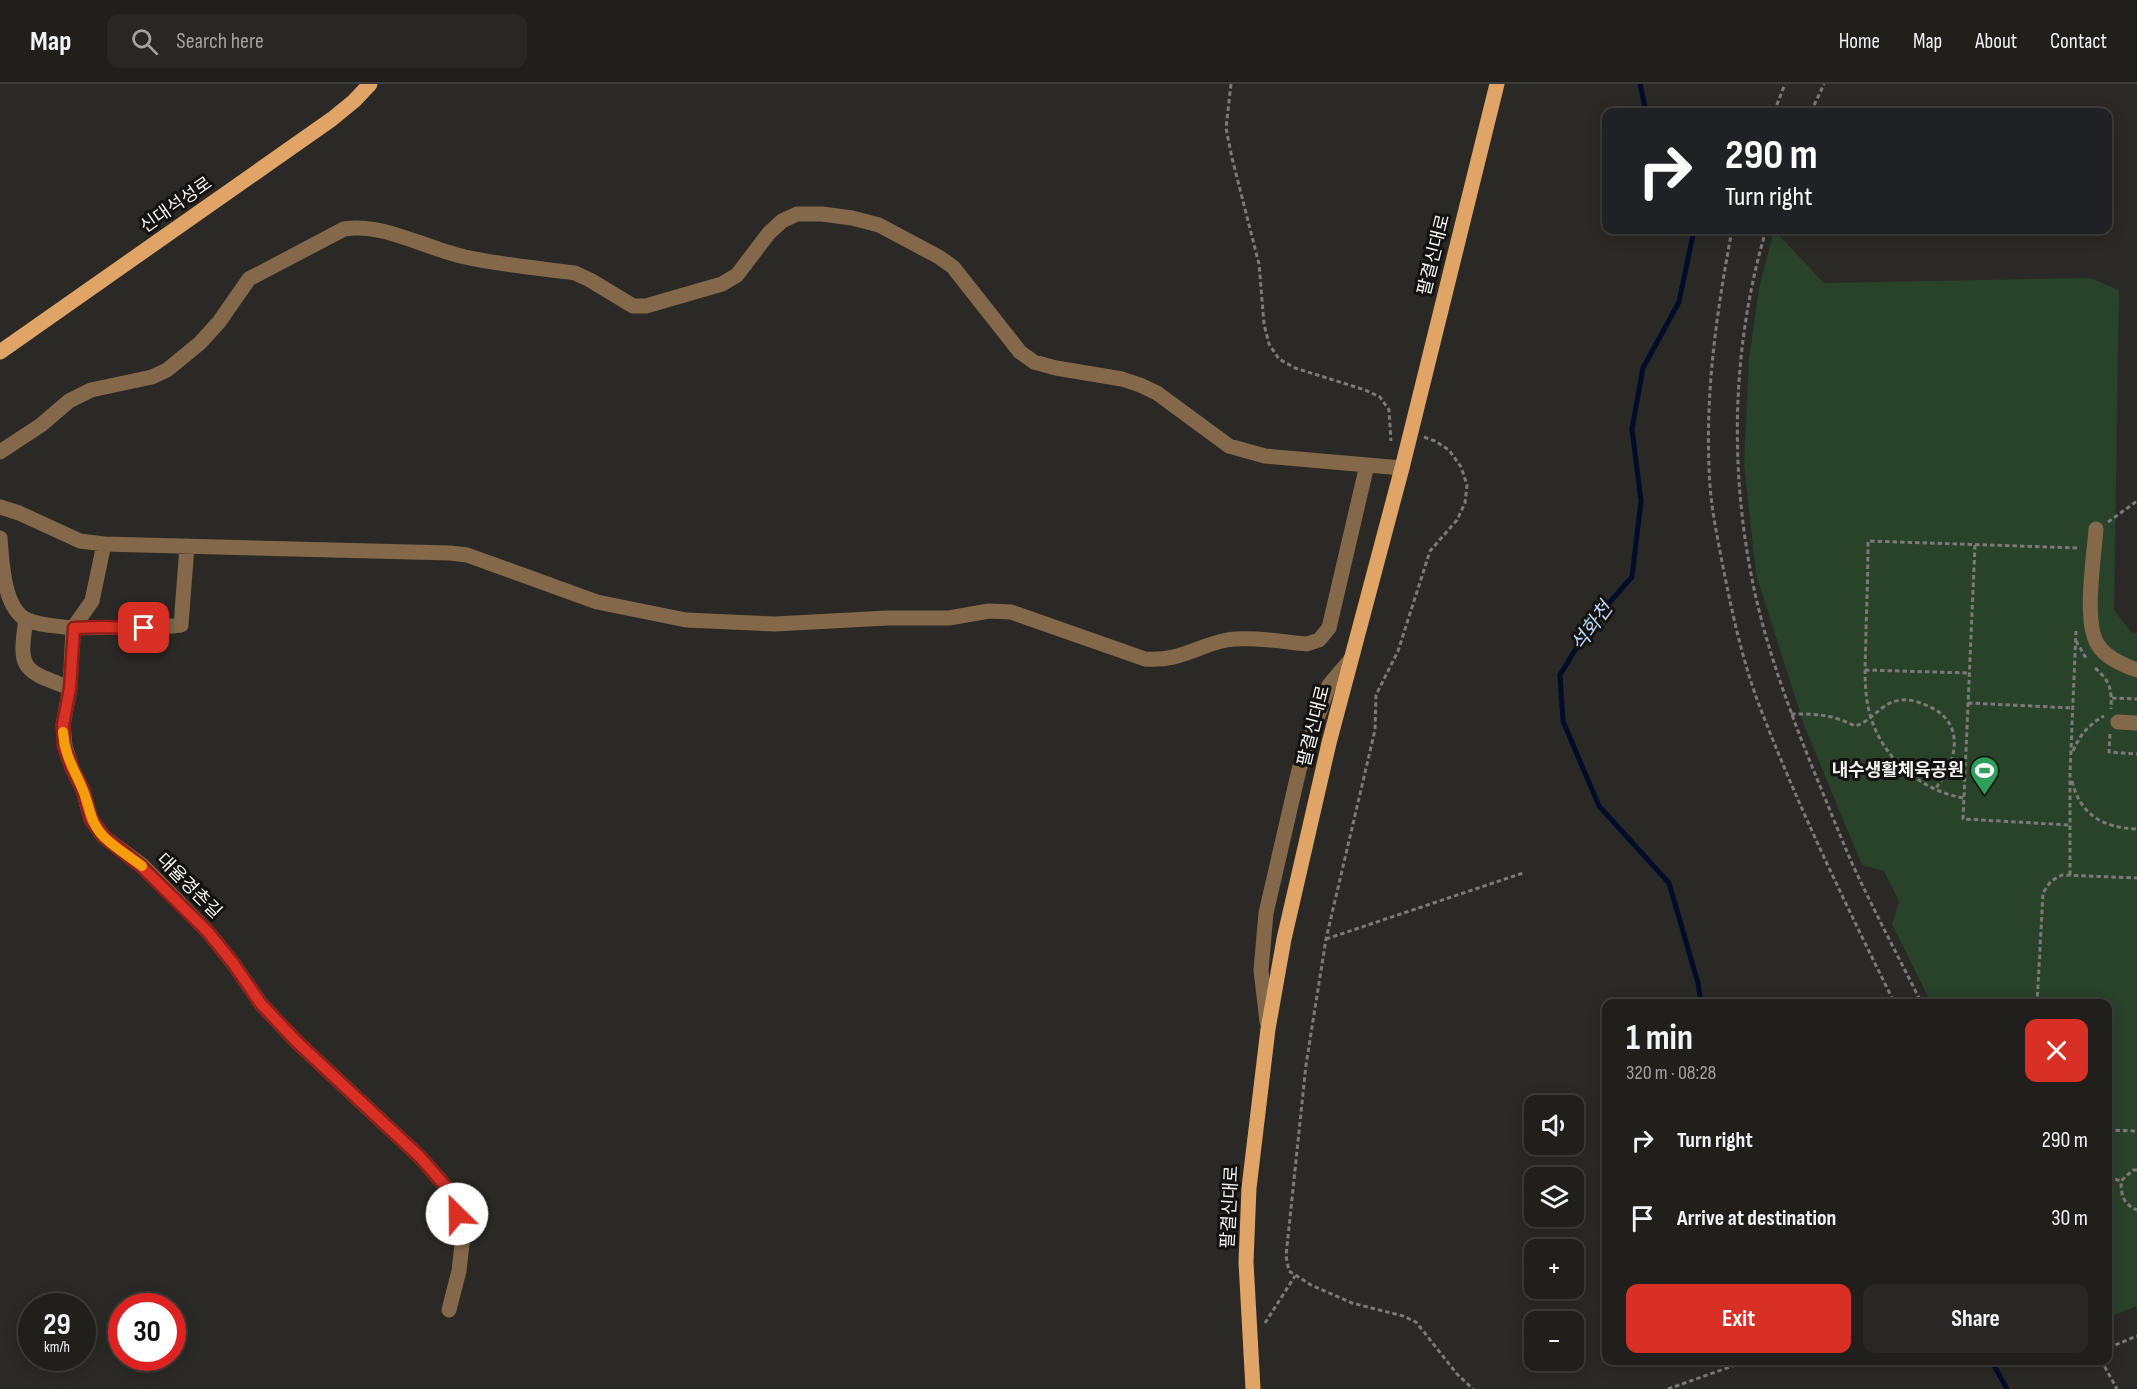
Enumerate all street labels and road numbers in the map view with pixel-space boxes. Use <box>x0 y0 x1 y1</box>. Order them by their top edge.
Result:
street label: 신대석성로 <box>136 173 216 237</box>
street label: 팔결신대로 <box>1414 212 1454 298</box>
street label: 팔결신대로 <box>1294 683 1334 769</box>
street label: 대율경촌길 <box>152 849 226 923</box>
street label: 팔결신대로 <box>1217 1165 1243 1249</box>

